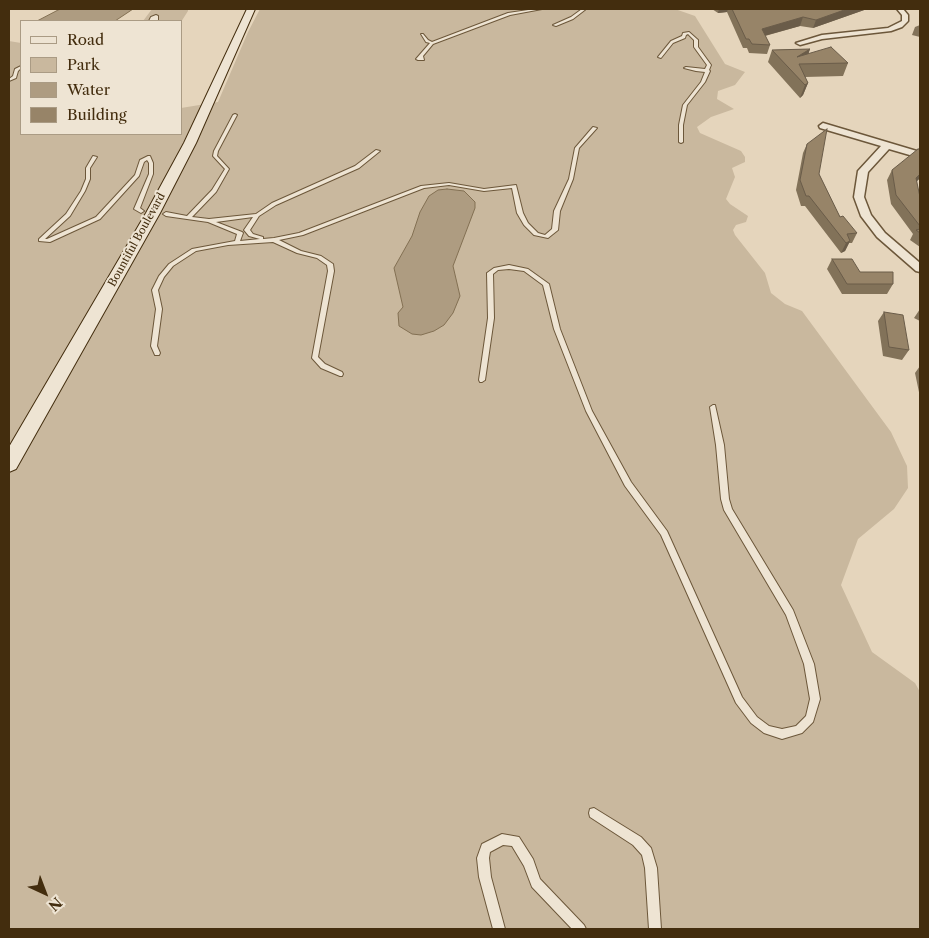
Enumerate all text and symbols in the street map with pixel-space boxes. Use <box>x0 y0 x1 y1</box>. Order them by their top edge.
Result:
legend <box>20 20 182 135</box>
text: Road <box>67 30 104 49</box>
text: Park <box>67 55 100 74</box>
text: Water <box>67 80 110 99</box>
text: Building <box>67 105 127 124</box>
street label: Bountiful Boulevard <box>106 191 168 289</box>
north arrow <box>20 868 70 918</box>
text: N <box>45 893 66 915</box>

